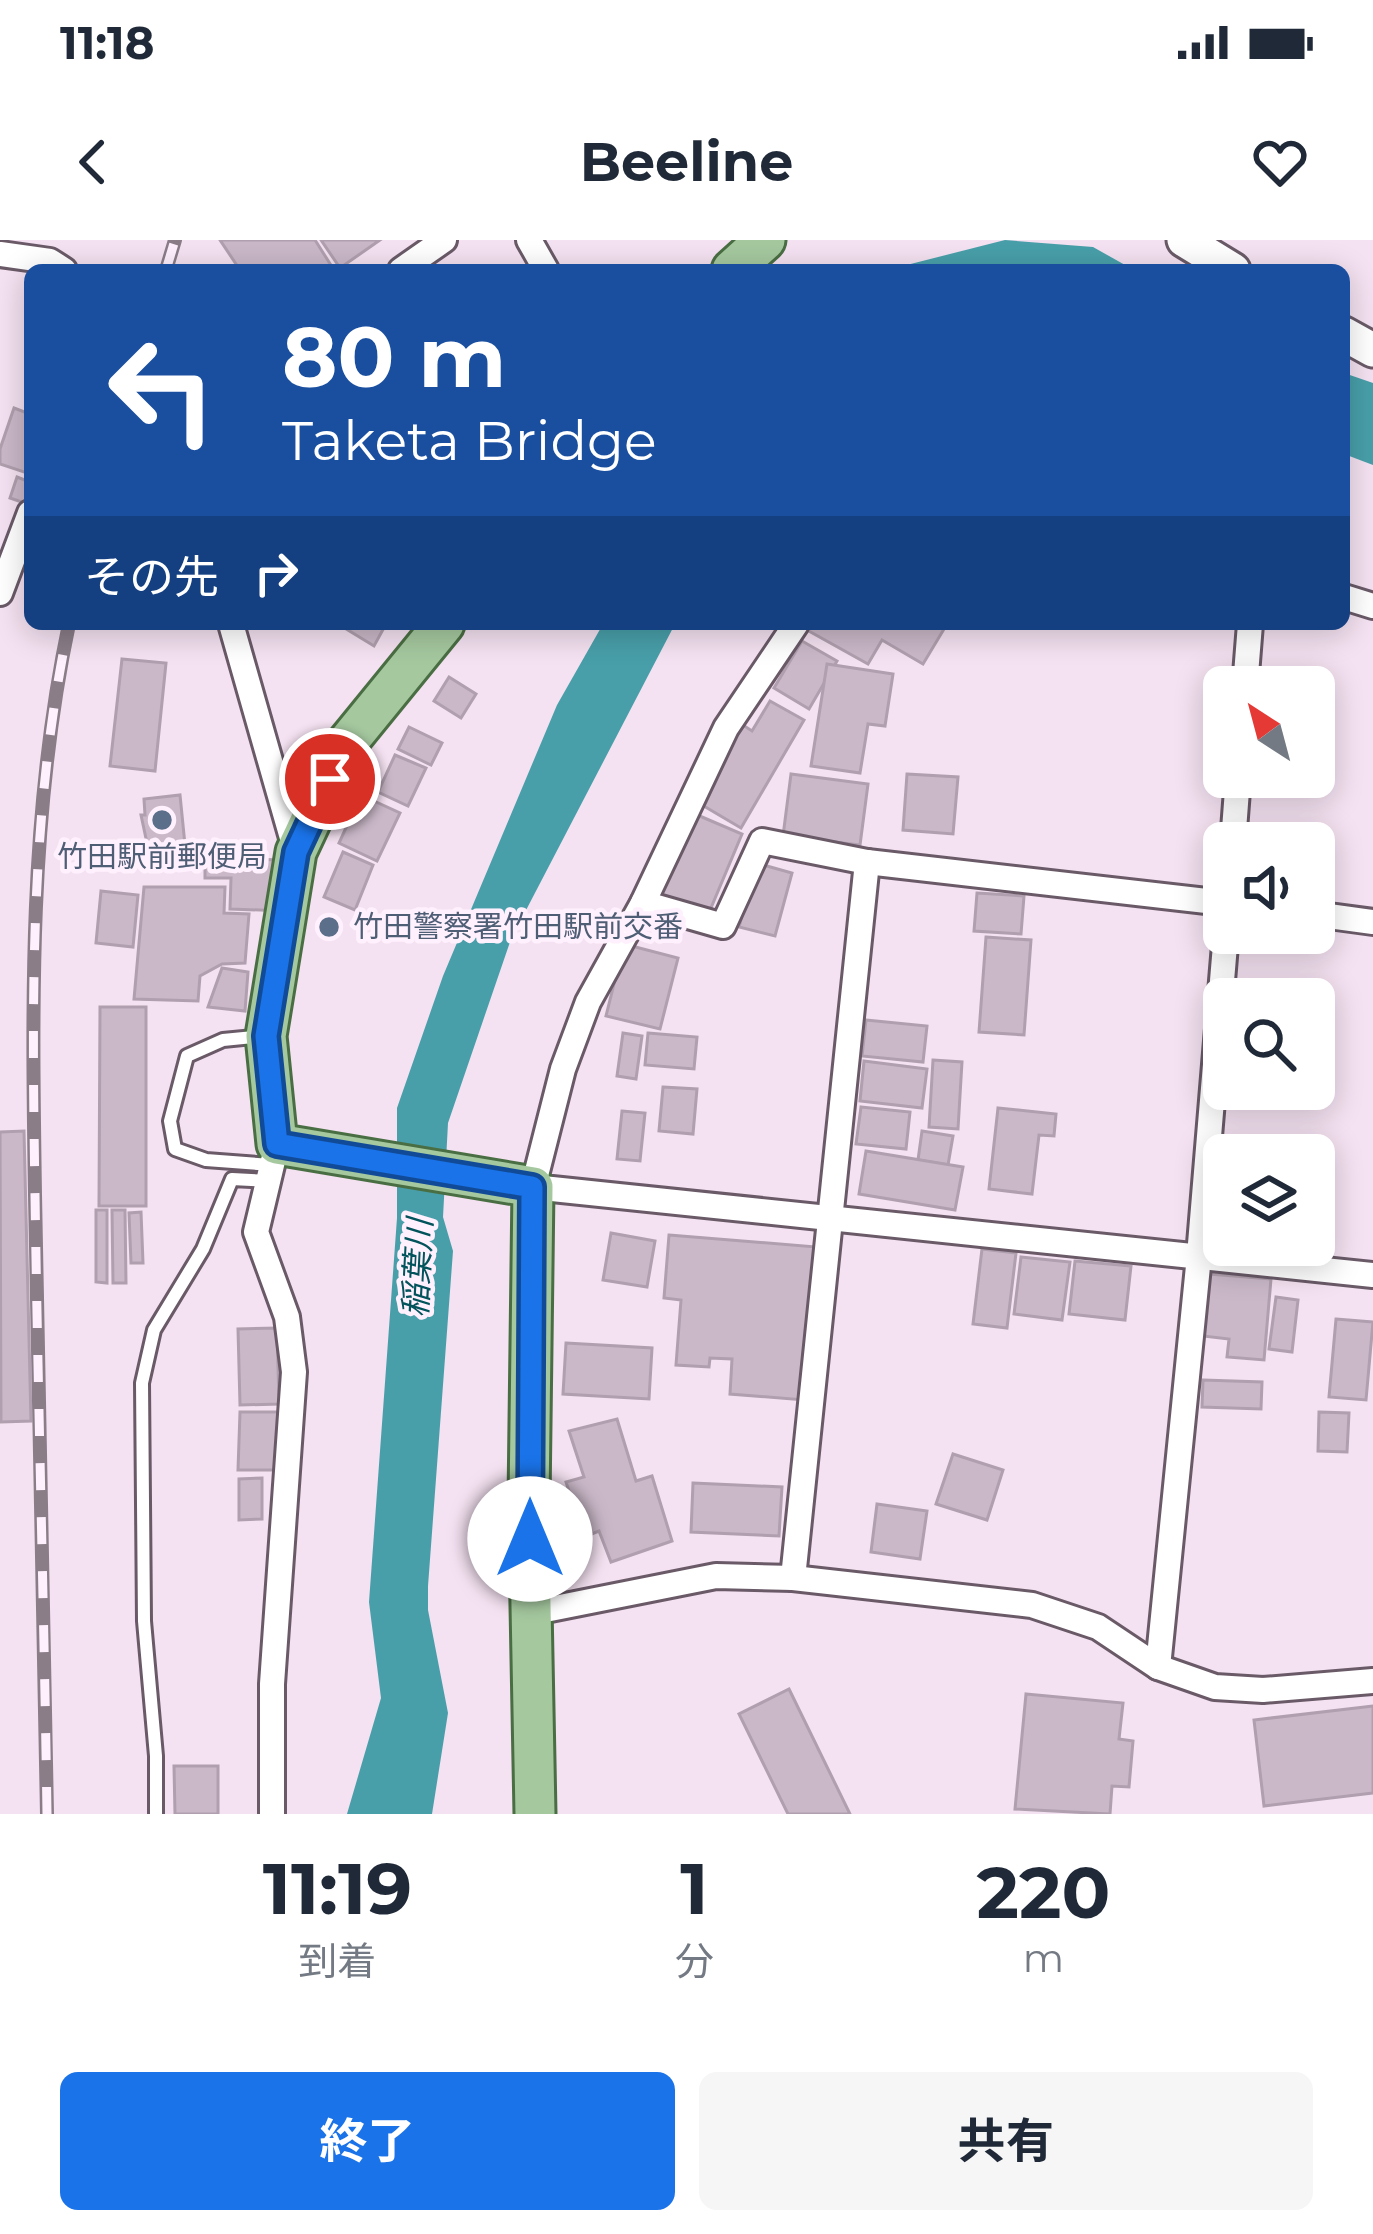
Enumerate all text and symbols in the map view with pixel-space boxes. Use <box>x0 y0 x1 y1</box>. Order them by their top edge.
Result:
text: 11:18 <box>60 15 154 70</box>
icon: back <box>60 129 126 195</box>
text: Beeline <box>580 129 793 195</box>
icon: heart <box>1247 129 1313 195</box>
text: 80 m <box>282 306 506 408</box>
icon: left <box>84 312 240 468</box>
text: Taketa Bridge <box>282 408 657 474</box>
icon: right <box>243 540 309 606</box>
text: その先 <box>84 549 219 604</box>
north arrow <box>1203 666 1335 798</box>
map controls <box>1203 666 1335 1266</box>
pin <box>279 728 381 830</box>
icon: arrive <box>297 746 363 812</box>
marker: 竹田駅前郵便局 <box>149 807 175 833</box>
button: sound <box>1203 822 1335 954</box>
place label: 竹田駅前郵便局 <box>57 838 267 875</box>
place label: 竹田警察署竹田駅前交番 <box>353 908 683 945</box>
marker: 竹田警察署竹田駅前交番 <box>316 914 342 940</box>
button: search <box>1203 978 1335 1110</box>
button: layers <box>1203 1134 1335 1266</box>
water label: 稲葉川 <box>394 1215 440 1318</box>
position arrow <box>467 1476 593 1602</box>
text: 11:19 <box>263 1844 412 1932</box>
text: 1 <box>680 1844 708 1932</box>
text: 220 <box>976 1848 1110 1936</box>
text: m <box>1023 1934 1064 1982</box>
text: 到着 <box>298 1937 376 1985</box>
text: 分 <box>675 1937 714 1985</box>
button: 終了 <box>60 2072 675 2210</box>
button: 共有 <box>699 2072 1313 2210</box>

